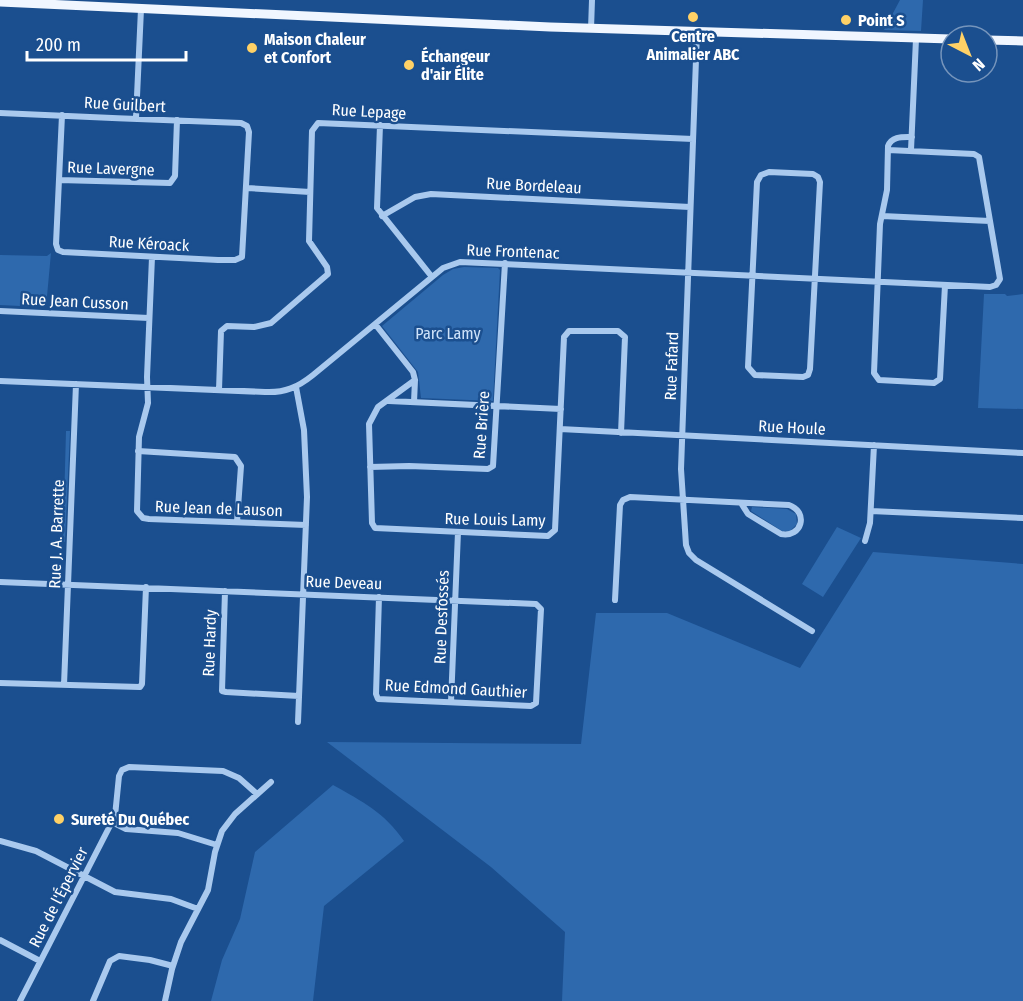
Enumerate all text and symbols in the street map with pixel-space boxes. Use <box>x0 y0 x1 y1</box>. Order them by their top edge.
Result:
marker: Centre Animalier ABC <box>686 10 700 24</box>
place label: Point S <box>858 11 905 30</box>
marker: Point S <box>839 13 853 27</box>
scale bar <box>27 24 186 62</box>
north arrow <box>939 24 999 84</box>
place label: Centre Animalier ABC <box>645 27 740 64</box>
place label: Maison Chaleur et Confort <box>264 30 366 67</box>
text: 200 m <box>36 34 81 56</box>
marker: Maison Chaleur et Confort <box>245 41 259 55</box>
place label: Échangeur d'air Élite <box>421 46 490 84</box>
text: N <box>969 55 989 75</box>
marker: Échangeur d'air Élite <box>402 58 416 72</box>
street label: Rue Guilbert <box>84 93 167 116</box>
street label: Rue Lepage <box>331 100 407 123</box>
street label: Rue Lavergne <box>67 157 155 180</box>
street label: Rue Bordeleau <box>486 174 582 197</box>
street label: Rue Kéroack <box>108 232 190 255</box>
street label: Rue Frontenac <box>466 240 560 263</box>
street label: Rue Jean Cusson <box>21 289 129 314</box>
park label: Parc Lamy <box>415 324 481 343</box>
street label: Rue Fafard <box>661 331 682 401</box>
street label: Rue Brière <box>470 390 493 460</box>
street label: Rue Houle <box>758 416 826 439</box>
street label: Rue J. A. Barrette <box>45 479 68 589</box>
street label: Rue Jean de Lauson <box>155 497 283 520</box>
street label: Rue Louis Lamy <box>444 509 547 530</box>
street label: Rue Desfossés <box>430 569 453 664</box>
street label: Rue Deveau <box>305 572 383 593</box>
street label: Rue Hardy <box>199 608 220 677</box>
street label: Rue Edmond Gauthier <box>384 675 528 702</box>
place label: Sureté Du Québec <box>71 810 189 829</box>
marker: Sureté Du Québec <box>52 812 66 826</box>
street label: Rue de l'Épervier <box>25 843 92 951</box>

